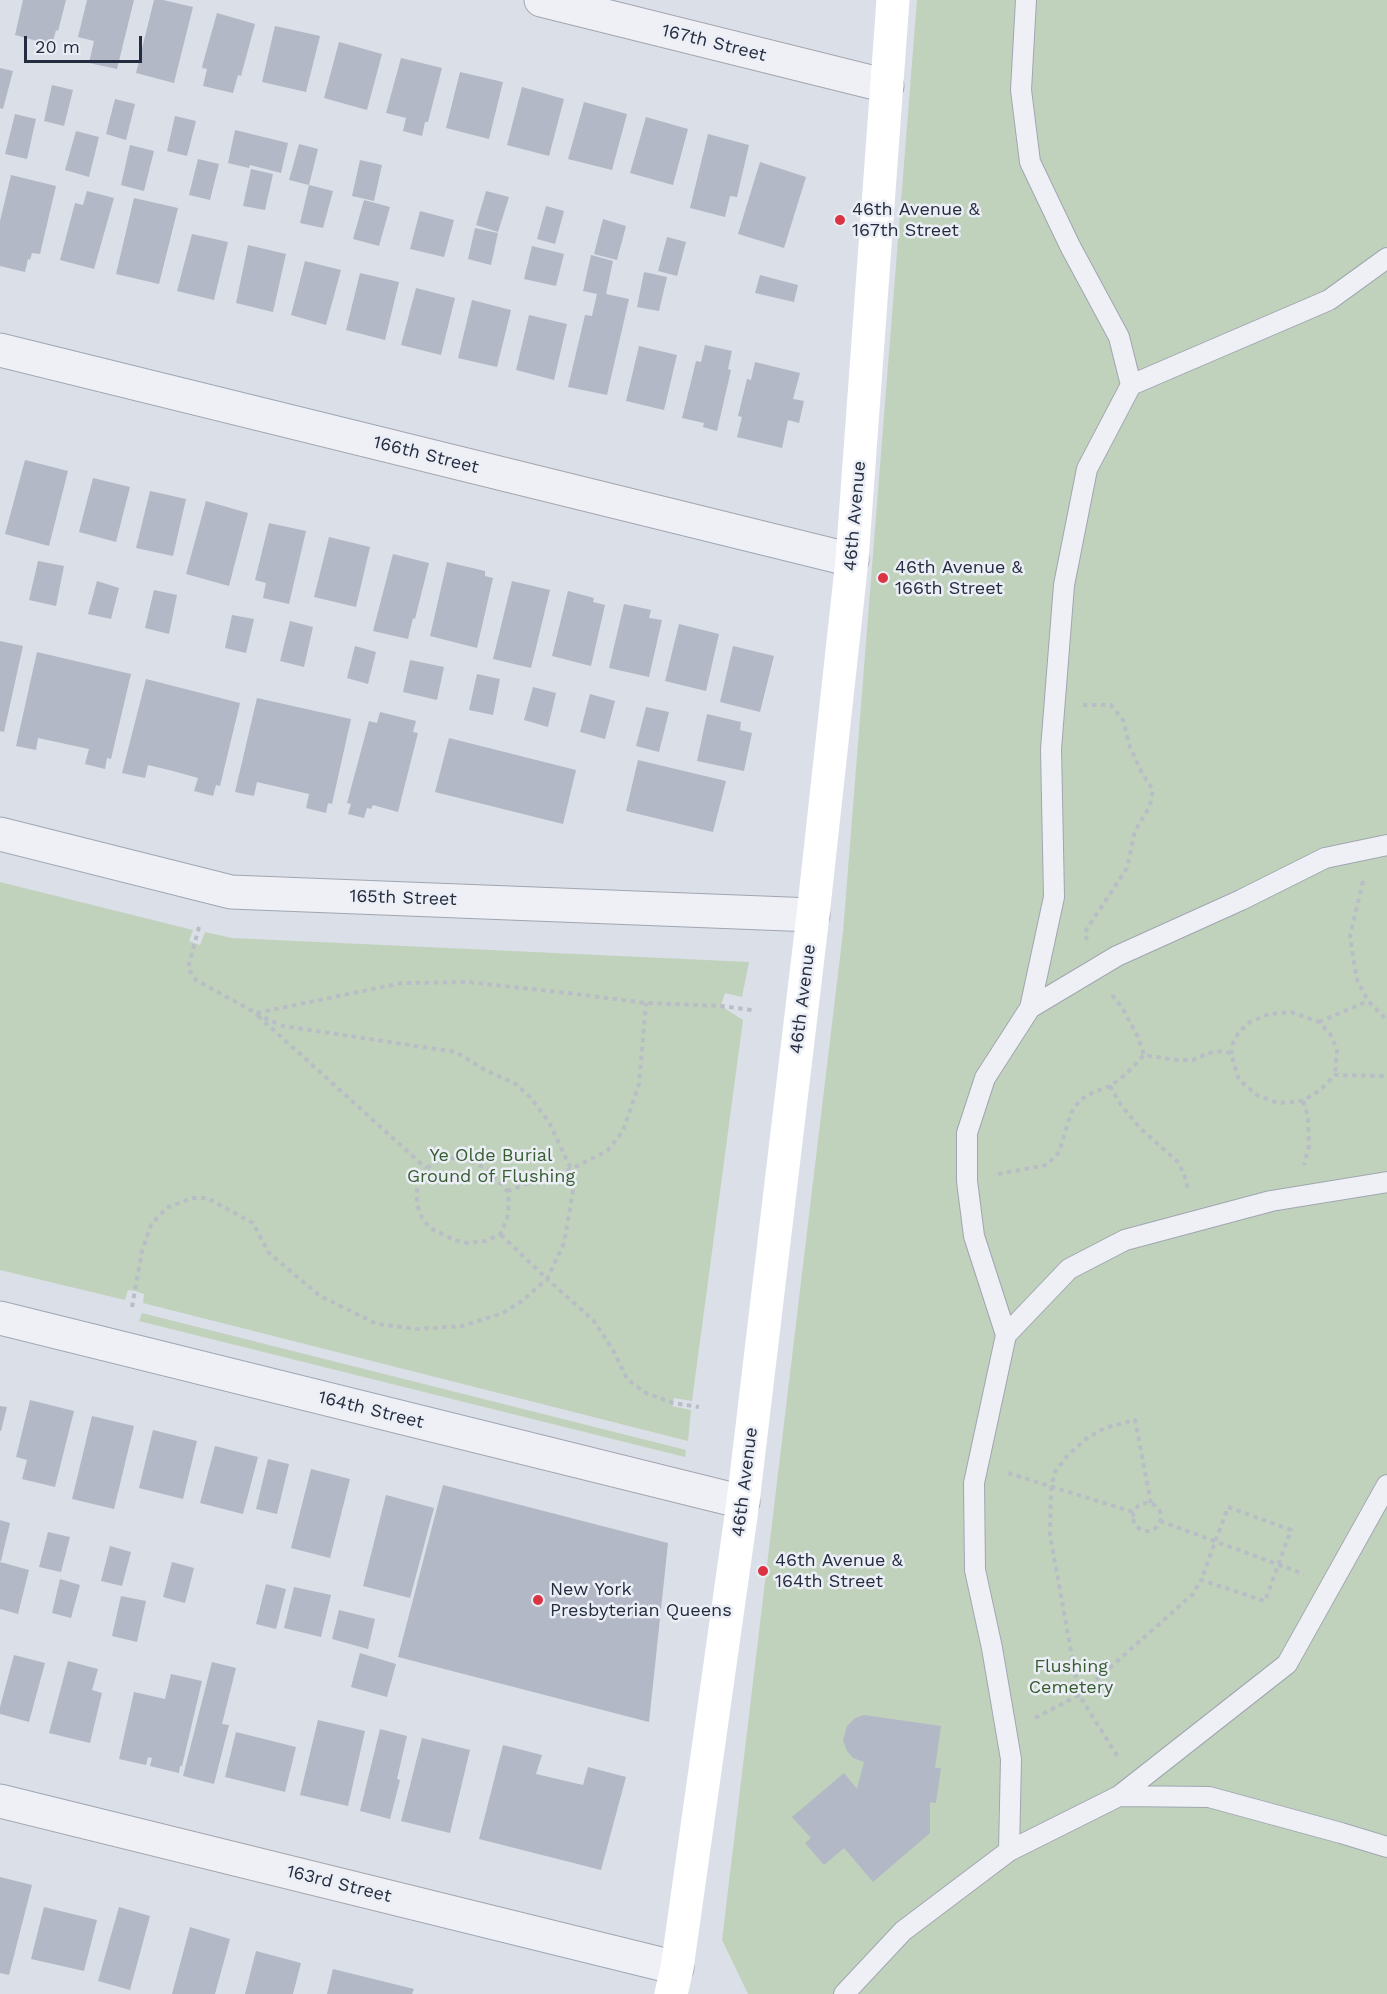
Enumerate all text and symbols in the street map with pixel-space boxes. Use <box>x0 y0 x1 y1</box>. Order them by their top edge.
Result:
street label: 167th Street <box>660 20 768 66</box>
scale bar <box>27 24 146 62</box>
text: 20 m <box>35 36 80 57</box>
place label: 46th Avenue & 167th Street <box>852 199 980 242</box>
marker: 46th Avenue & 167th Street <box>833 213 847 227</box>
street label: 166th Street <box>371 431 481 479</box>
street label: 46th Avenue <box>839 460 871 572</box>
place label: 46th Avenue & 166th Street <box>895 557 1023 600</box>
marker: 46th Avenue & 166th Street <box>876 571 890 585</box>
street label: 165th Street <box>349 885 457 911</box>
street label: 46th Avenue <box>786 943 820 1055</box>
park label: Ye Olde Burial Ground of Flushing <box>407 1145 575 1188</box>
street label: 164th Street <box>316 1386 426 1434</box>
street label: 46th Avenue <box>728 1426 762 1538</box>
place label: 46th Avenue & 164th Street <box>775 1550 903 1592</box>
marker: 46th Avenue & 164th Street <box>756 1564 770 1578</box>
place label: New York Presbyterian Queens <box>550 1579 732 1622</box>
marker: New York Presbyterian Queens <box>531 1593 545 1607</box>
park label: Flushing Cemetery <box>1029 1656 1113 1698</box>
street label: 163rd Street <box>284 1861 394 1907</box>

